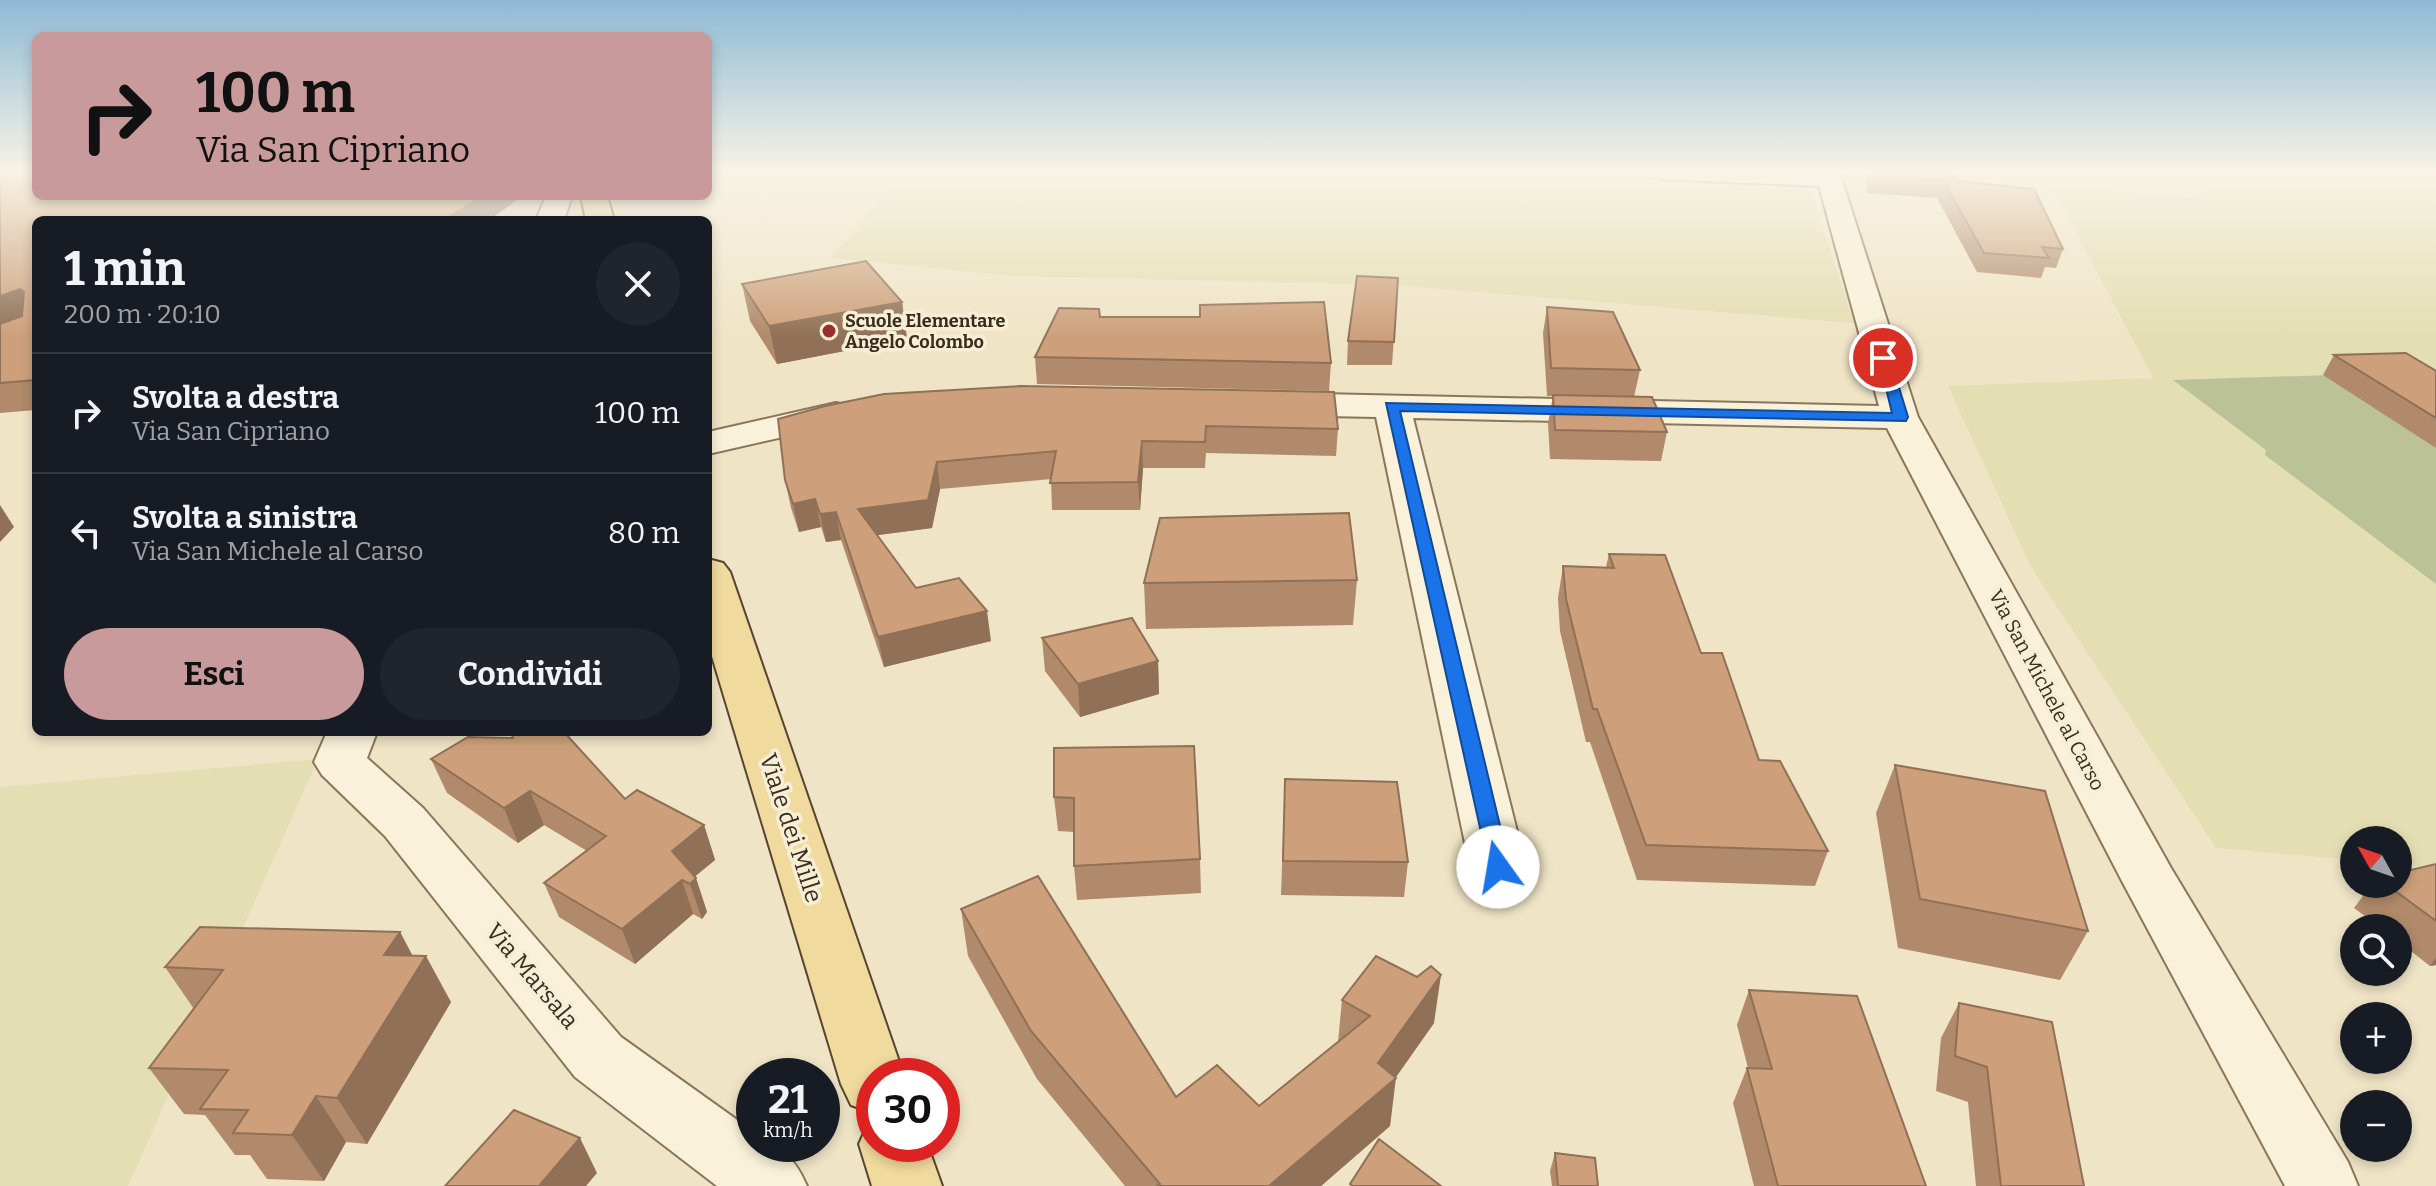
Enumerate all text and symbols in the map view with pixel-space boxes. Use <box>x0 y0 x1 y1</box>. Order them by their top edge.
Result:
text: 100 m <box>196 60 355 127</box>
icon: right <box>64 64 168 168</box>
text: Via San Cipriano <box>196 128 470 172</box>
text: 1 min <box>64 240 185 298</box>
button: close <box>596 242 680 326</box>
text: 200 m · 20:10 <box>64 299 221 330</box>
place label: Scuole Elementare Angelo Colombo <box>845 310 1005 353</box>
marker: Scuole Elementare Angelo Colombo <box>820 322 838 340</box>
pin <box>1849 324 1917 392</box>
icon: arrive <box>1861 336 1905 380</box>
text: Svolta a destra <box>132 380 339 416</box>
icon: right <box>64 391 108 435</box>
text: 100 m <box>595 395 680 431</box>
text: Via San Cipriano <box>132 416 330 447</box>
text: Svolta a sinistra <box>132 500 358 536</box>
icon: left <box>64 511 108 555</box>
text: 80 m <box>608 515 680 551</box>
text: Via San Michele al Carso <box>132 536 424 567</box>
street label: Via San Michele al Carso <box>1984 585 2110 795</box>
button: Esci <box>64 628 364 720</box>
button: Condividi <box>380 628 680 720</box>
street label: Viale dei Mille <box>754 750 828 906</box>
position arrow <box>1456 825 1540 909</box>
north arrow <box>2340 826 2412 898</box>
map controls <box>2340 826 2412 1162</box>
button: search <box>2340 914 2412 986</box>
street label: Via Marsala <box>480 918 584 1034</box>
button: + <box>2340 1002 2412 1074</box>
speed limit sign: 30 <box>856 1058 960 1162</box>
text: 21 <box>768 1076 808 1124</box>
button: − <box>2340 1090 2412 1162</box>
text: km/h <box>763 1118 813 1142</box>

